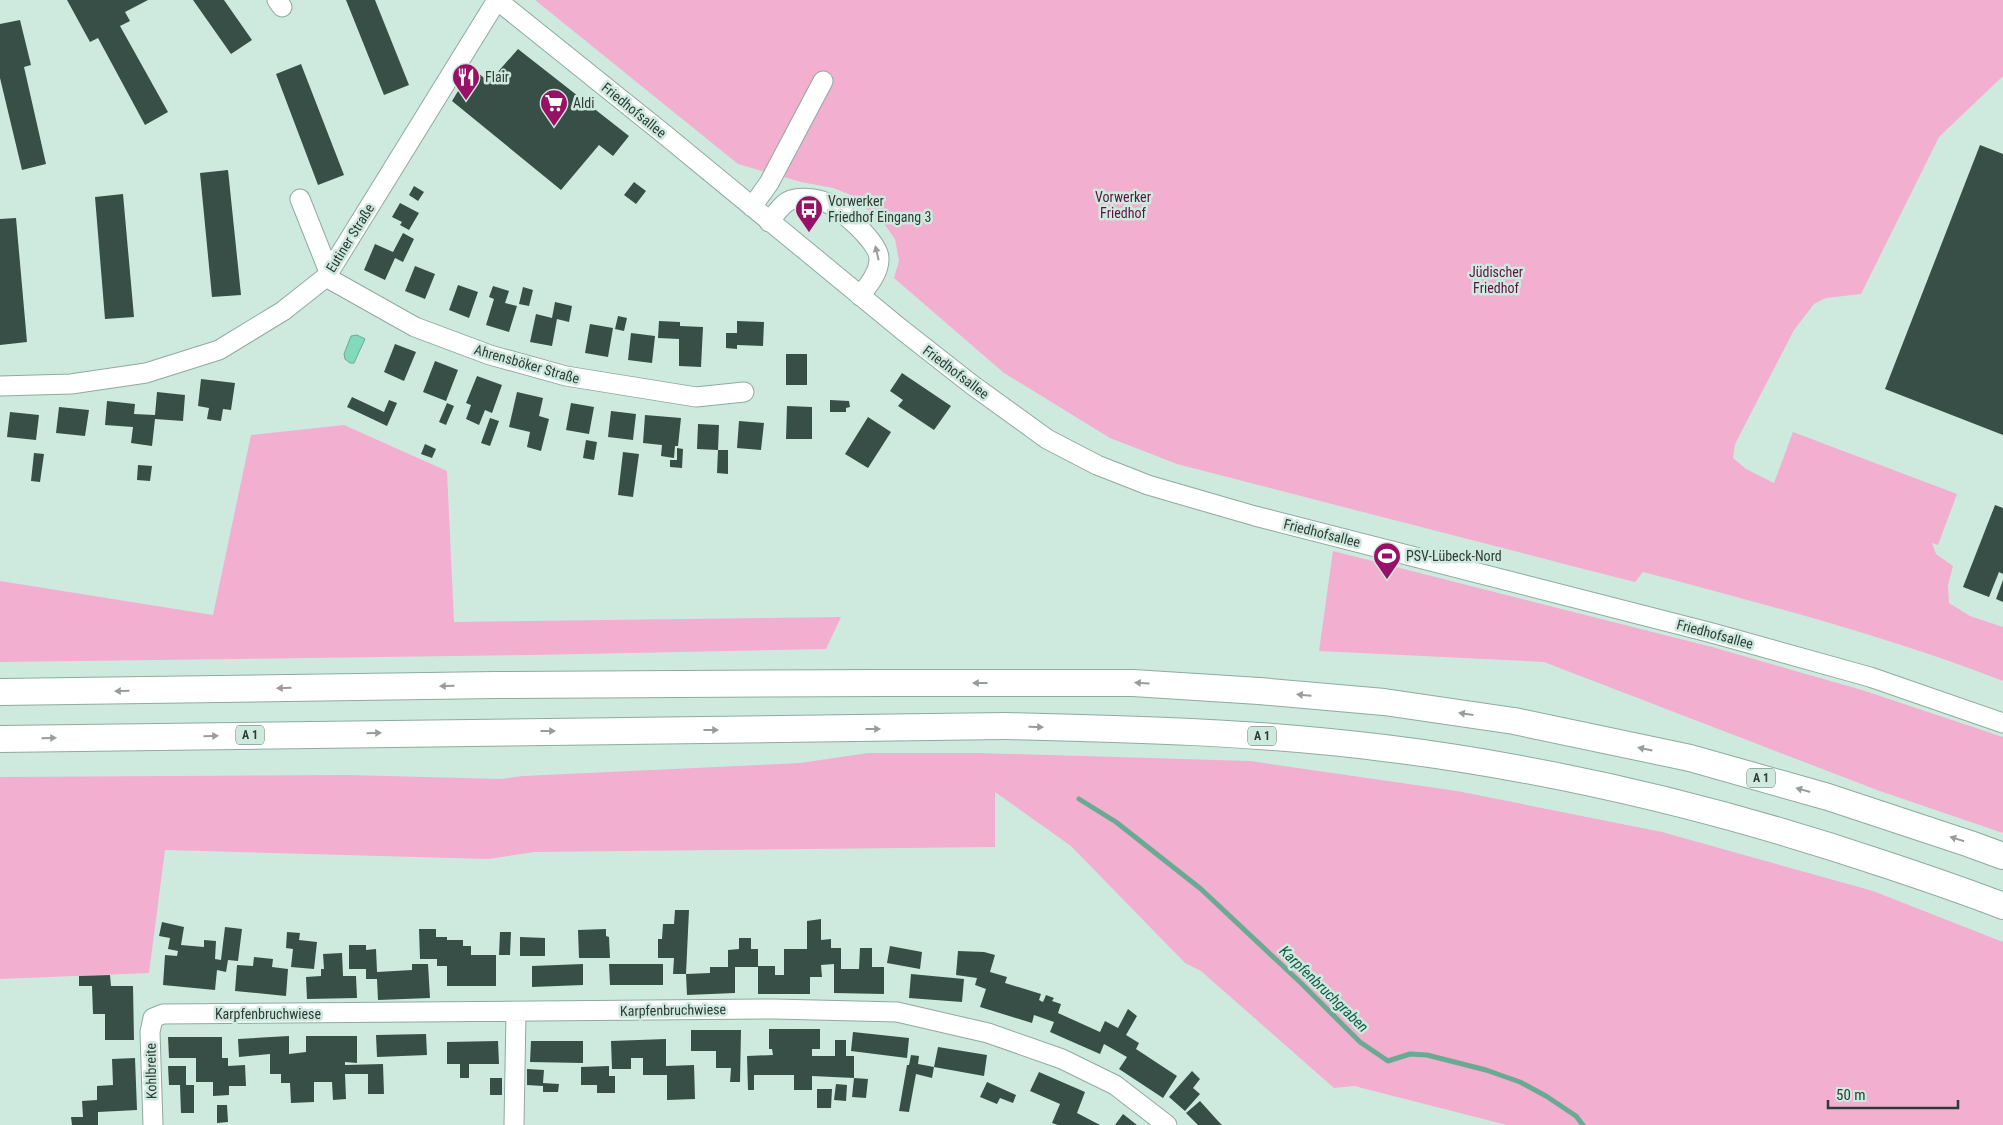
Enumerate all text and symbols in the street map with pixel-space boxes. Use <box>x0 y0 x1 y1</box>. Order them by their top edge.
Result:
restaurant icon: Flair <box>451 62 481 101</box>
place label: Flair <box>485 69 509 85</box>
street label: Friedhofsallee <box>598 79 670 141</box>
supermarket icon: Aldi <box>539 88 569 127</box>
place label: Aldi <box>573 95 594 111</box>
park label: Vorwerker Friedhof <box>1095 189 1151 221</box>
place label: Vorwerker Friedhof Eingang 3 <box>828 193 931 225</box>
bus stop icon: Vorwerker Friedhof Eingang 3 <box>794 194 824 233</box>
street label: Eutiner Straße <box>323 200 378 275</box>
one-way arrow <box>873 245 881 261</box>
park label: Jüdischer Friedhof <box>1469 264 1523 296</box>
street label: Ahrensböker Straße <box>472 341 582 387</box>
street label: Friedhofsallee <box>920 342 992 402</box>
street label: Friedhofsallee <box>1282 516 1362 550</box>
sports icon: PSV-Lübeck-Nord <box>1372 541 1402 580</box>
place label: PSV-Lübeck-Nord <box>1406 548 1502 564</box>
street label: Friedhofsallee <box>1675 616 1755 652</box>
one-way arrow <box>972 679 988 687</box>
one-way arrow <box>1134 679 1150 687</box>
one-way arrow <box>439 682 455 690</box>
one-way arrow <box>276 684 292 692</box>
one-way arrow <box>114 687 130 695</box>
one-way arrow <box>1296 691 1312 699</box>
one-way arrow <box>1457 710 1473 718</box>
one-way arrow <box>1028 723 1044 731</box>
one-way arrow <box>865 725 881 733</box>
road number: A 1 <box>236 726 264 744</box>
one-way arrow <box>703 726 719 734</box>
road number: A 1 <box>1248 726 1276 746</box>
one-way arrow <box>540 727 556 735</box>
one-way arrow <box>366 729 382 737</box>
one-way arrow <box>203 732 219 740</box>
one-way arrow <box>41 734 57 742</box>
one-way arrow <box>1638 745 1653 753</box>
road number: A 1 <box>1747 768 1775 788</box>
one-way arrow <box>1795 785 1810 793</box>
one-way arrow <box>1950 835 1965 843</box>
water label: Karpfenbruchgraben <box>1276 942 1372 1036</box>
street label: Karpfenbruchwiese <box>620 1001 727 1019</box>
street label: Karpfenbruchwiese <box>215 1006 321 1022</box>
street label: Kohlbreite <box>143 1042 159 1099</box>
scale bar <box>1828 1078 1958 1110</box>
text: 50 m <box>1836 1086 1866 1104</box>

